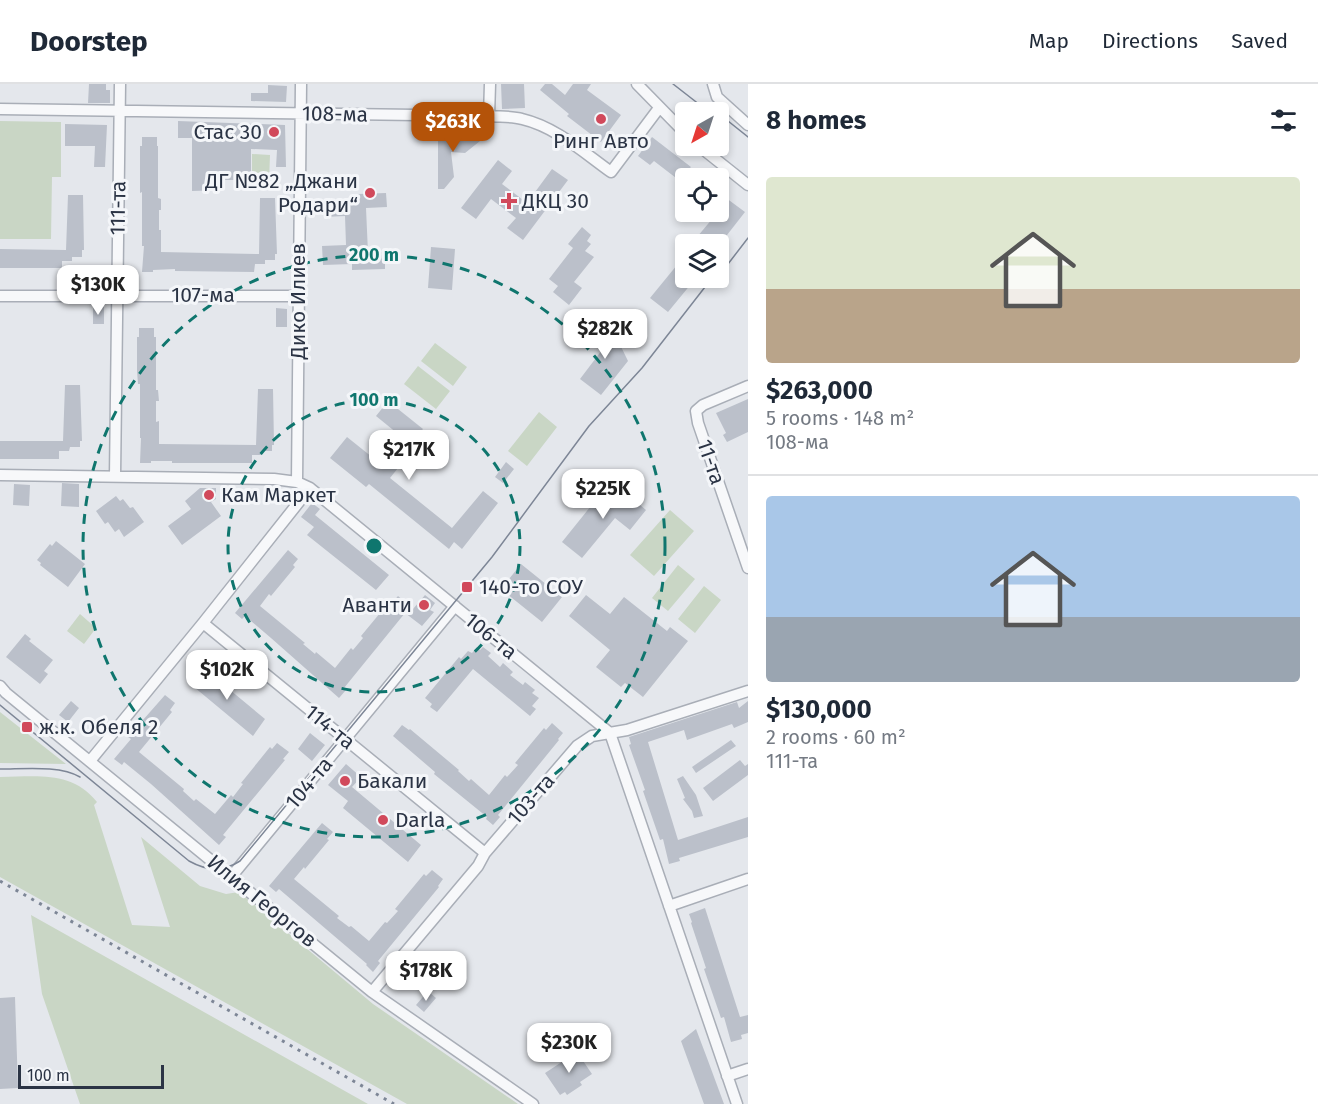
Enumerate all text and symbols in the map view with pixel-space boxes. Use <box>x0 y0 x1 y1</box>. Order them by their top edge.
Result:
text: Doorstep <box>30 25 148 58</box>
text: Map <box>1029 28 1069 54</box>
text: Directions <box>1102 28 1198 54</box>
text: Saved <box>1231 28 1288 54</box>
street label: 108-ма <box>302 100 368 128</box>
pin: $263K <box>411 102 495 153</box>
north arrow <box>675 102 729 156</box>
map controls <box>675 102 729 288</box>
icon: filters <box>1267 104 1300 137</box>
text: 8 homes <box>766 105 866 136</box>
text: $263K <box>425 109 481 133</box>
marker: Ринг Авто <box>594 112 608 126</box>
place label: Стас 30 <box>193 119 262 145</box>
marker: Стас 30 <box>267 125 281 139</box>
place label: Ринг Авто <box>553 128 649 154</box>
place label: ДГ №82 „Джани Родари“ <box>204 168 358 218</box>
button: locate <box>675 168 729 222</box>
street label: 111-та <box>105 180 131 236</box>
marker: ДГ №82 „Джани Родари“ <box>363 186 377 200</box>
place label: ДКЦ 30 <box>521 188 589 214</box>
marker: ДКЦ 30 <box>500 192 518 210</box>
icon: home <box>979 216 1087 324</box>
button: layers <box>675 234 729 288</box>
street label: Дико Илиев <box>285 243 311 360</box>
text: 200 m <box>349 244 399 266</box>
pin: $130K <box>56 265 140 316</box>
text: $130K <box>71 272 125 296</box>
street label: 107-ма <box>171 282 235 308</box>
pin: $282K <box>563 309 647 360</box>
text: $282K <box>577 316 633 340</box>
text: $263,000 <box>766 375 873 406</box>
text: 100 m <box>350 389 398 411</box>
text: 5 rooms · 148 m² <box>766 406 914 430</box>
pin: $217K <box>367 430 451 481</box>
text: 108-ма <box>766 430 829 454</box>
street label: 11-та <box>691 436 731 488</box>
text: $217K <box>383 437 435 461</box>
pin: $225K <box>561 469 645 520</box>
text: $225K <box>576 476 630 500</box>
place label: Кам Маркет <box>221 482 336 508</box>
marker: Кам Маркет <box>202 488 216 502</box>
icon: home <box>979 535 1087 643</box>
centre of rings <box>364 536 384 556</box>
place label: 140-то СОУ <box>479 574 583 600</box>
marker: 140-то СОУ <box>460 580 474 594</box>
place label: Аванти <box>342 592 412 618</box>
marker: Аванти <box>417 598 431 612</box>
street label: 106-та <box>459 607 523 665</box>
pin: $102K <box>185 650 269 701</box>
text: $102K <box>200 657 254 681</box>
text: $130,000 <box>766 694 872 725</box>
street label: 114-та <box>300 699 360 755</box>
place label: ж.к. Обеля 2 <box>39 714 158 740</box>
marker: ж.к. Обеля 2 <box>20 720 34 734</box>
text: 2 rooms · 60 m² <box>766 725 906 749</box>
text: 111-та <box>766 749 818 773</box>
street label: 104-та <box>280 752 338 814</box>
place label: Бакали <box>357 768 427 794</box>
street label: 103-та <box>502 768 560 830</box>
marker: Бакали <box>338 774 352 788</box>
place label: Darla <box>395 807 445 833</box>
marker: Darla <box>376 813 390 827</box>
street label: Илия Георгов <box>202 849 322 953</box>
pin: $178K <box>384 951 468 1002</box>
text: $178K <box>400 958 452 982</box>
pin: $230K <box>527 1023 611 1074</box>
text: $230K <box>541 1030 597 1054</box>
scale bar <box>18 1062 164 1090</box>
text: 100 m <box>27 1066 70 1085</box>

